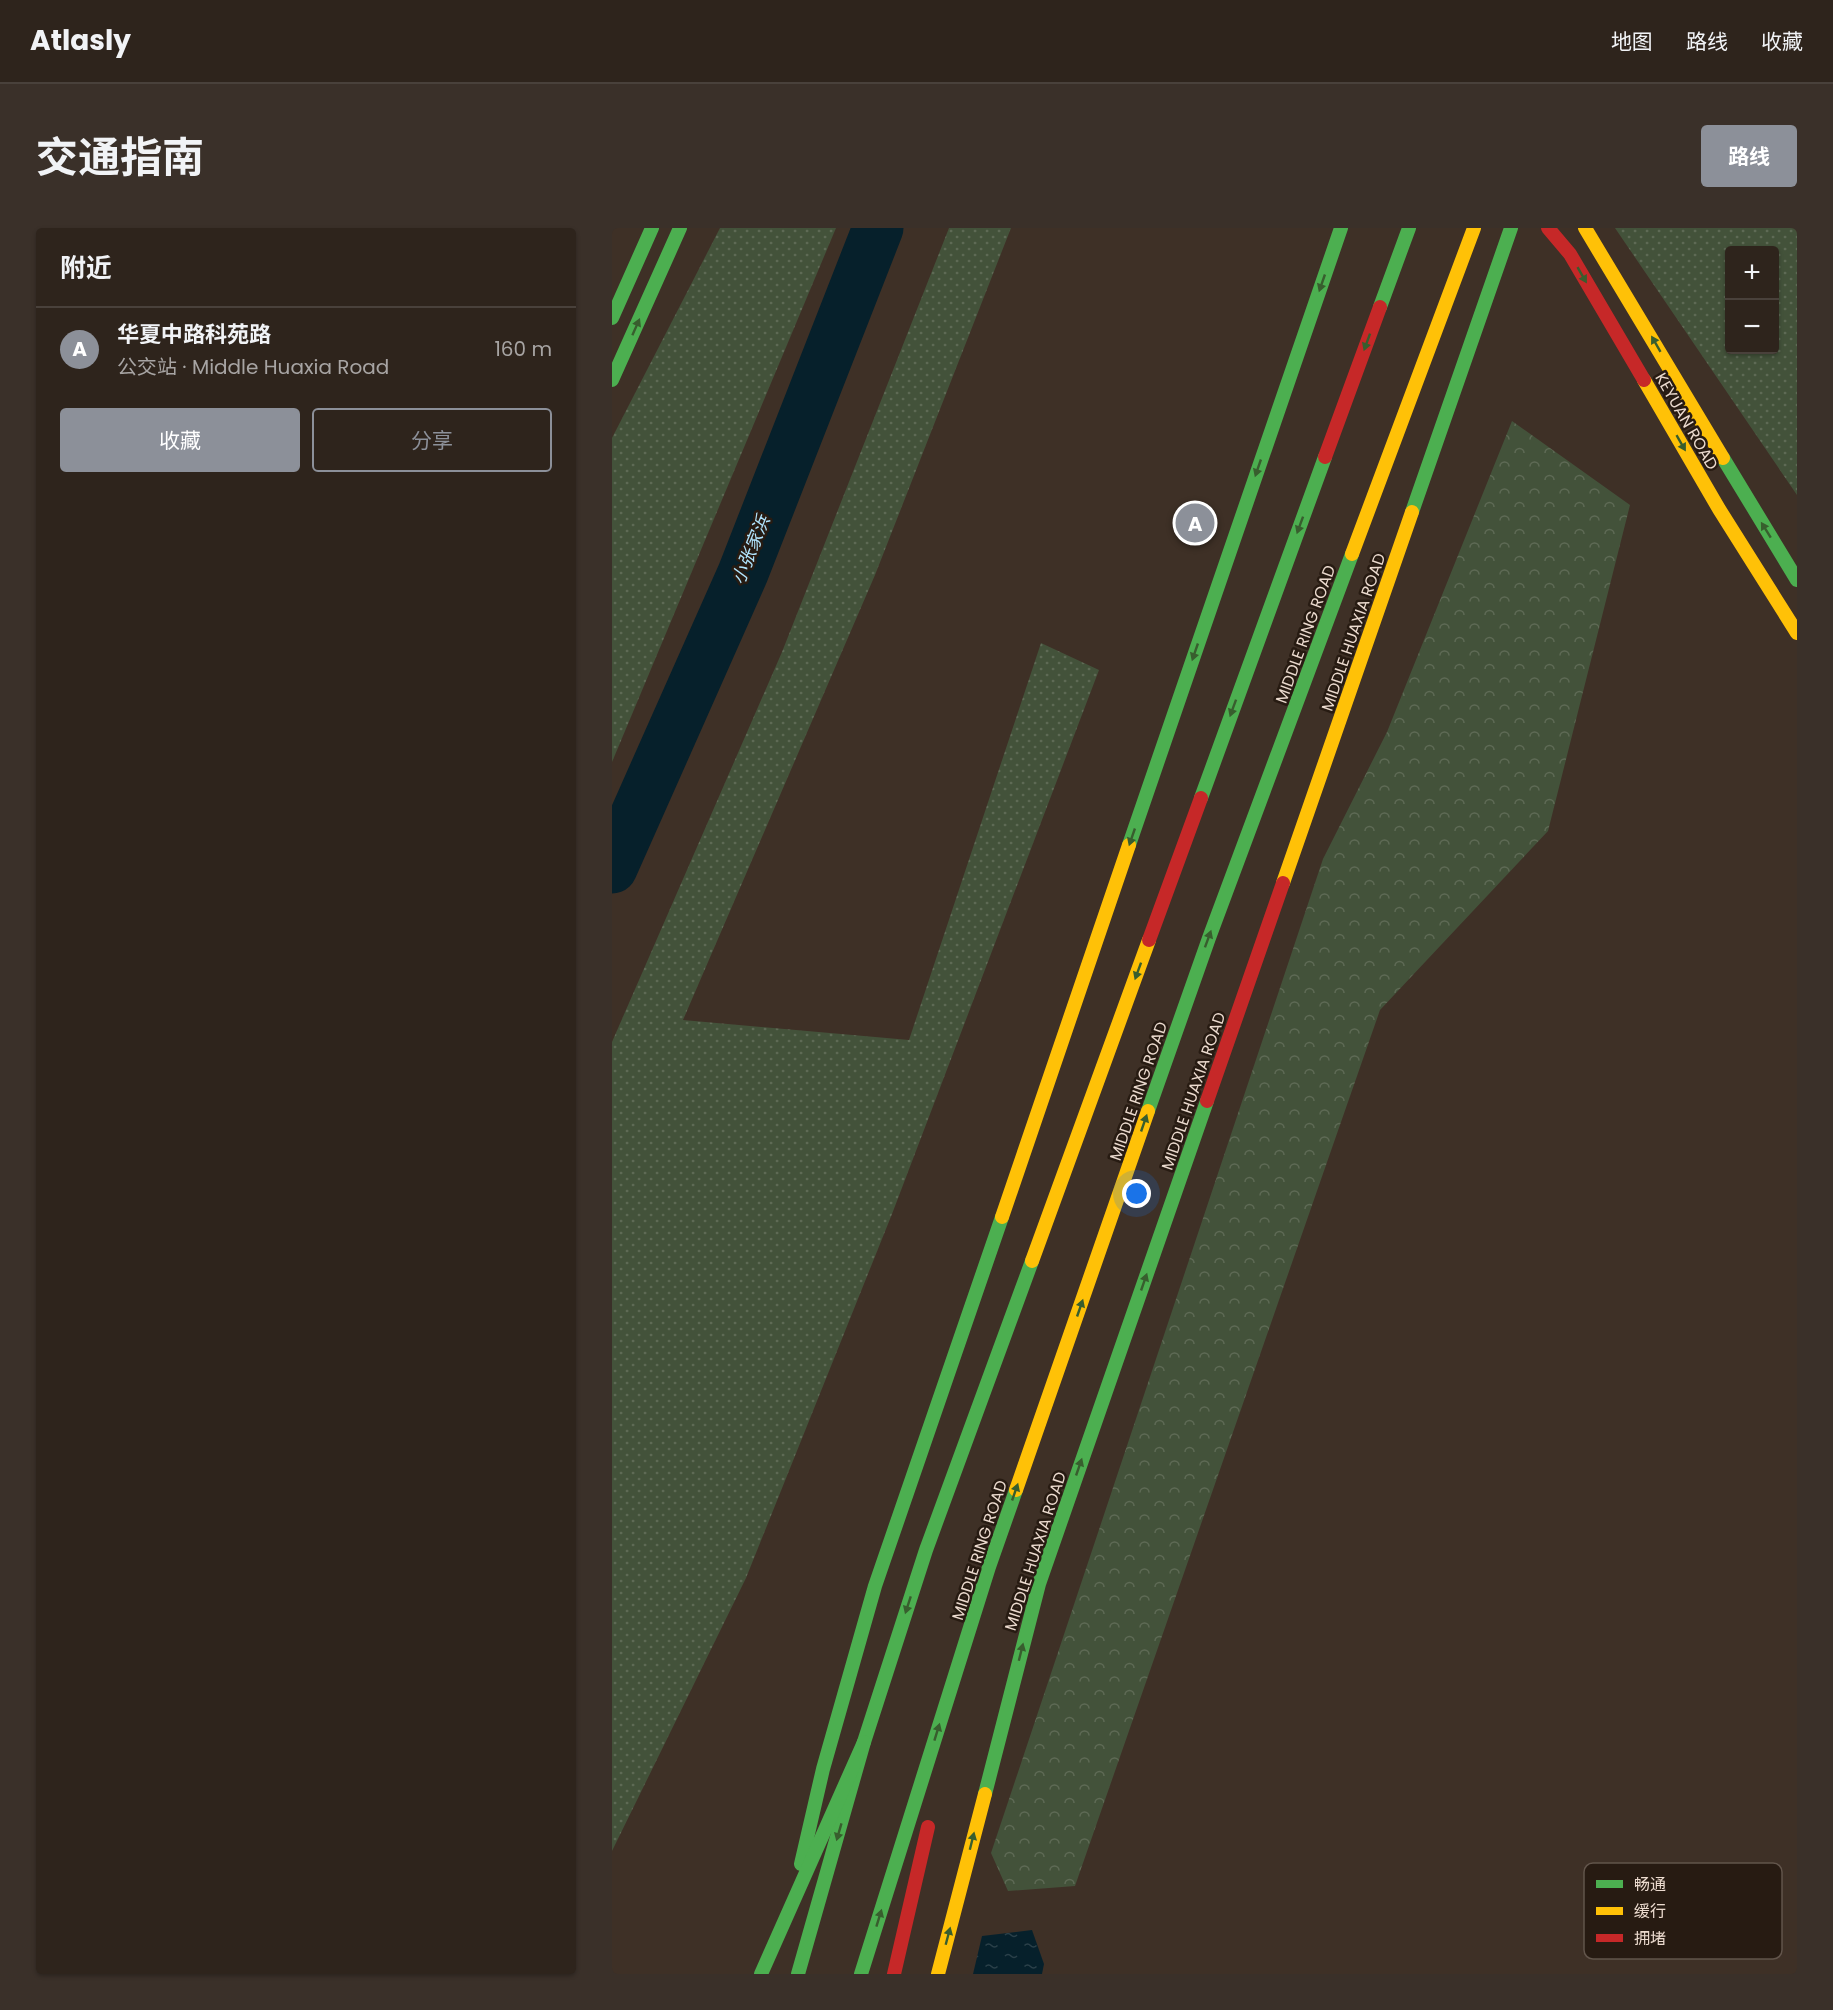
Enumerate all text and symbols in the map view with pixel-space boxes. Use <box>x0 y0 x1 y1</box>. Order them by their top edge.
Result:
text: Atlasly <box>30 21 131 60</box>
text: 地图 <box>1611 27 1653 56</box>
text: 路线 <box>1686 27 1728 56</box>
text: 收藏 <box>1761 27 1803 56</box>
button: 路线 <box>1701 125 1797 187</box>
text: 交通指南 <box>36 128 204 187</box>
map controls <box>1725 246 1779 354</box>
button: + <box>1725 246 1779 300</box>
text: 附近 <box>60 250 112 286</box>
one-way arrow <box>1577 267 1588 283</box>
one-way arrow <box>1316 274 1326 292</box>
button: − <box>1725 300 1779 354</box>
one-way arrow <box>631 317 641 335</box>
text: 华夏中路科苑路 <box>117 319 271 350</box>
one-way arrow <box>1362 333 1371 351</box>
text: A <box>72 335 87 363</box>
text: 160 m <box>494 335 552 363</box>
one-way arrow <box>1650 336 1661 352</box>
text: 公交站 · Middle Huaxia Road <box>117 353 389 381</box>
street label: KEYUAN ROAD <box>1649 368 1724 474</box>
button: 收藏 <box>60 408 300 472</box>
button: 分享 <box>312 408 552 472</box>
one-way arrow <box>1676 435 1686 452</box>
one-way arrow <box>1253 459 1262 477</box>
pin: A <box>1176 500 1214 546</box>
water label: 小张家浜 <box>725 510 776 588</box>
one-way arrow <box>1295 516 1305 534</box>
one-way arrow <box>1761 522 1772 538</box>
street label: MIDDLE HUAXIA ROAD <box>1316 550 1391 714</box>
street label: MIDDLE RING ROAD <box>1270 562 1341 707</box>
one-way arrow <box>1189 643 1199 661</box>
one-way arrow <box>1228 700 1238 718</box>
one-way arrow <box>1126 828 1136 846</box>
one-way arrow <box>1204 930 1214 948</box>
one-way arrow <box>1132 962 1142 980</box>
street label: MIDDLE HUAXIA ROAD <box>1156 1009 1231 1173</box>
street label: MIDDLE RING ROAD <box>1104 1019 1173 1164</box>
one-way arrow <box>1140 1114 1150 1132</box>
your location <box>1122 1179 1151 1208</box>
one-way arrow <box>1139 1273 1149 1291</box>
one-way arrow <box>1075 1298 1085 1316</box>
one-way arrow <box>1075 1458 1085 1476</box>
street label: MIDDLE HUAXIA ROAD <box>999 1469 1072 1634</box>
street label: MIDDLE RING ROAD <box>946 1477 1013 1623</box>
one-way arrow <box>1011 1483 1021 1501</box>
one-way arrow <box>903 1596 912 1614</box>
one-way arrow <box>1017 1643 1026 1661</box>
one-way arrow <box>933 1723 942 1741</box>
one-way arrow <box>833 1823 843 1841</box>
one-way arrow <box>968 1832 978 1850</box>
legend <box>1584 1863 1782 1959</box>
text: 畅通 <box>1634 1873 1666 1896</box>
text: 缓行 <box>1634 1900 1666 1923</box>
one-way arrow <box>875 1909 884 1927</box>
one-way arrow <box>943 1927 953 1945</box>
text: 拥堵 <box>1634 1927 1666 1950</box>

